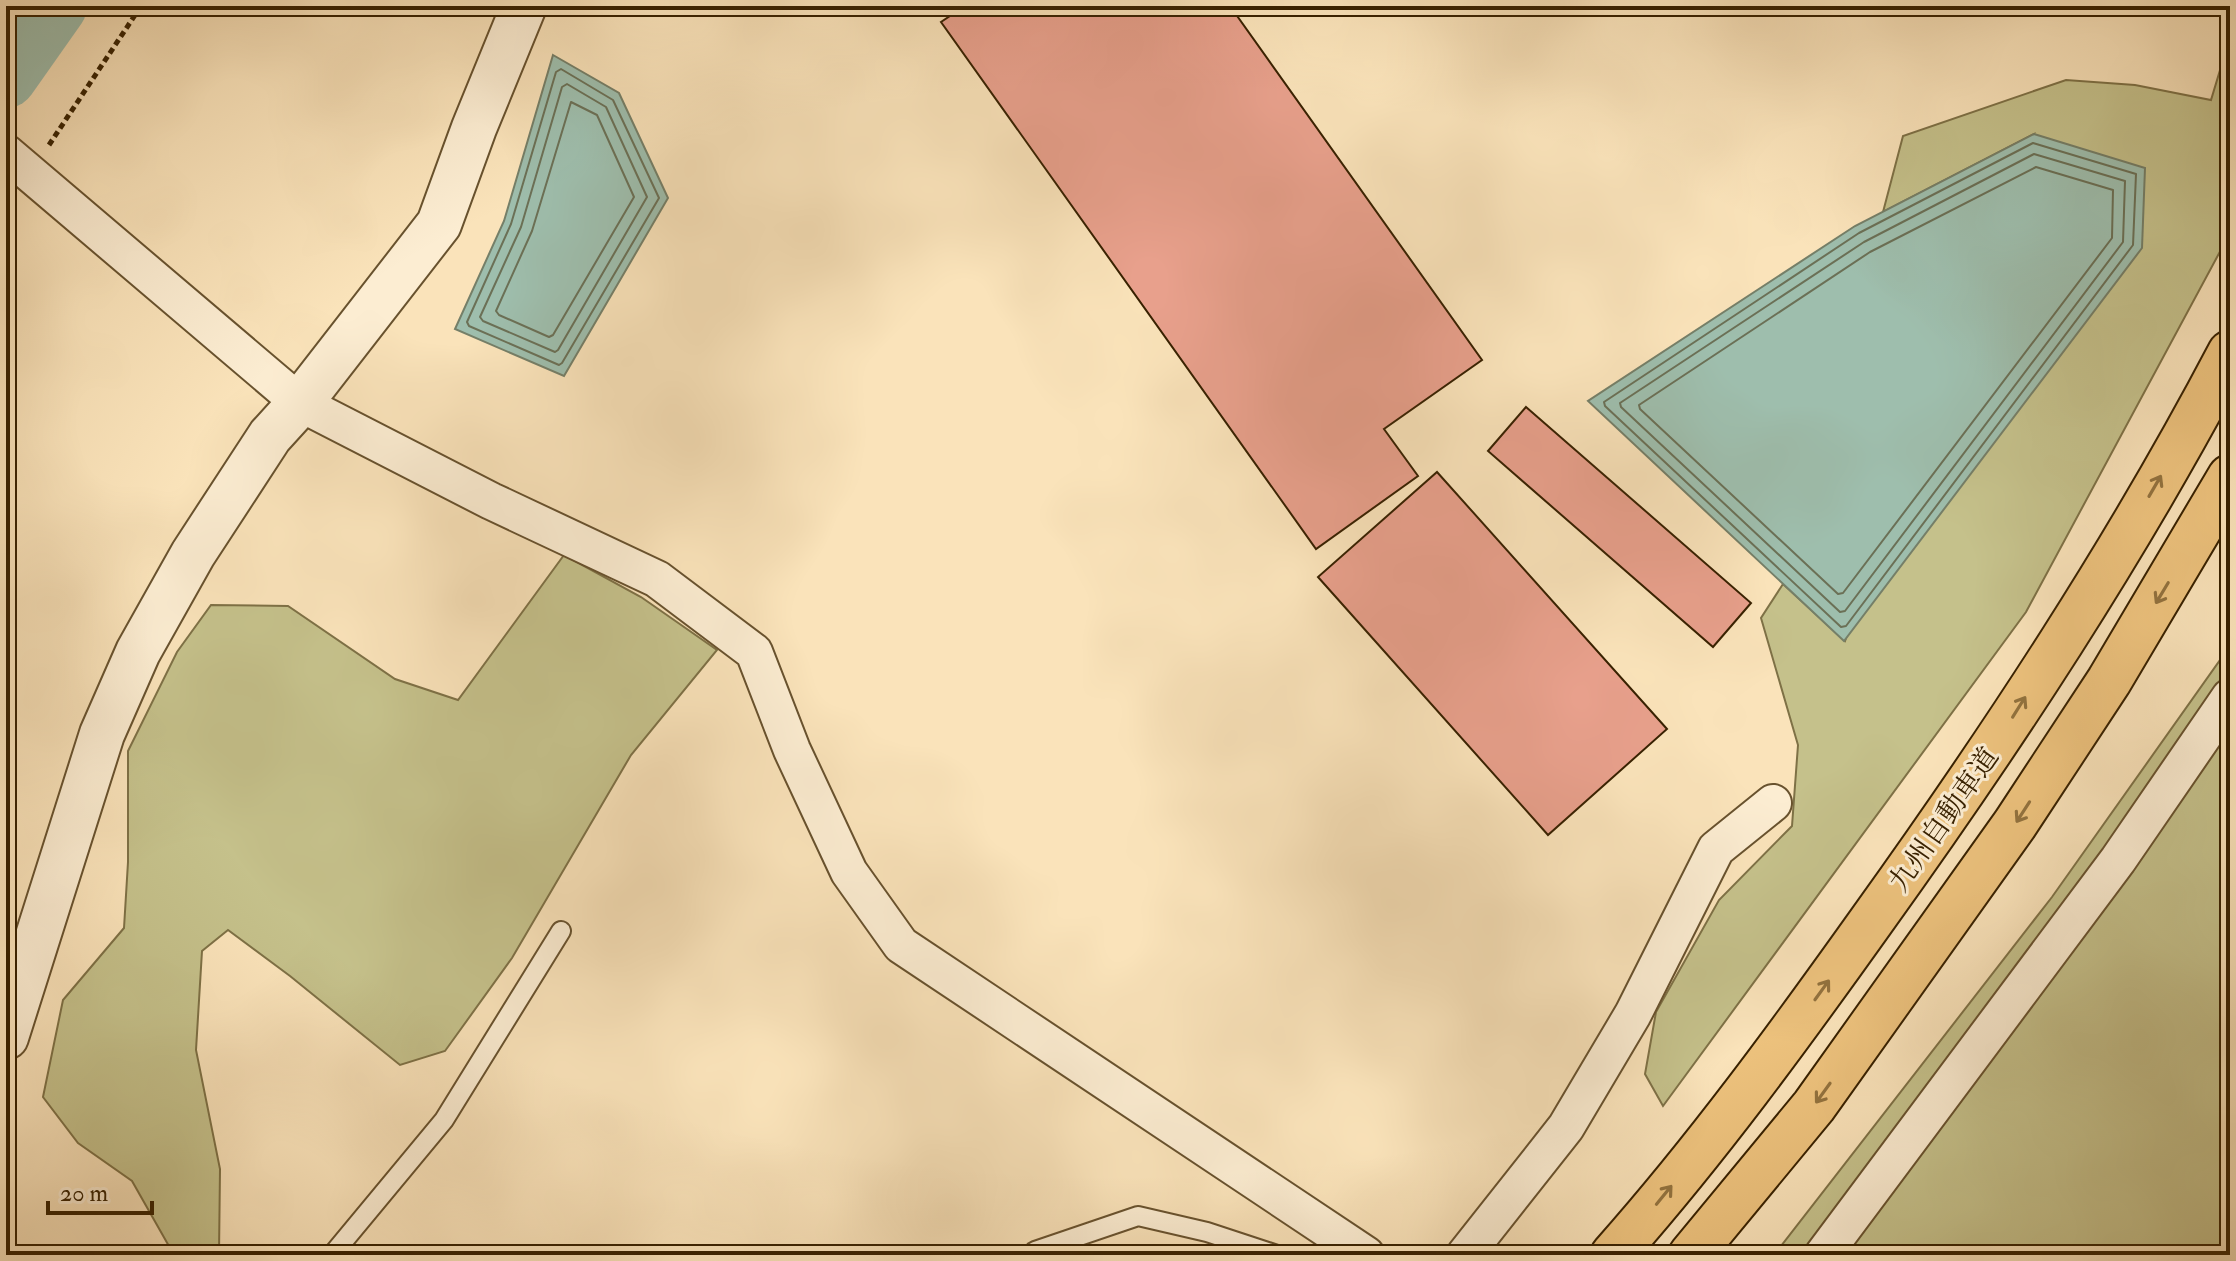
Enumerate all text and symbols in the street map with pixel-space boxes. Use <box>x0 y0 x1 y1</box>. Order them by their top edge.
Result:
one-way arrow <box>2147 475 2163 498</box>
one-way arrow <box>2154 581 2170 604</box>
one-way arrow <box>2011 696 2027 719</box>
street label: 九州自動車道 <box>1882 741 2007 899</box>
one-way arrow <box>2015 801 2031 823</box>
one-way arrow <box>1814 979 1831 1001</box>
one-way arrow <box>1815 1081 1831 1103</box>
scale bar <box>48 1165 152 1215</box>
text: 20 m <box>60 1178 109 1209</box>
one-way arrow <box>1655 1185 1672 1206</box>

